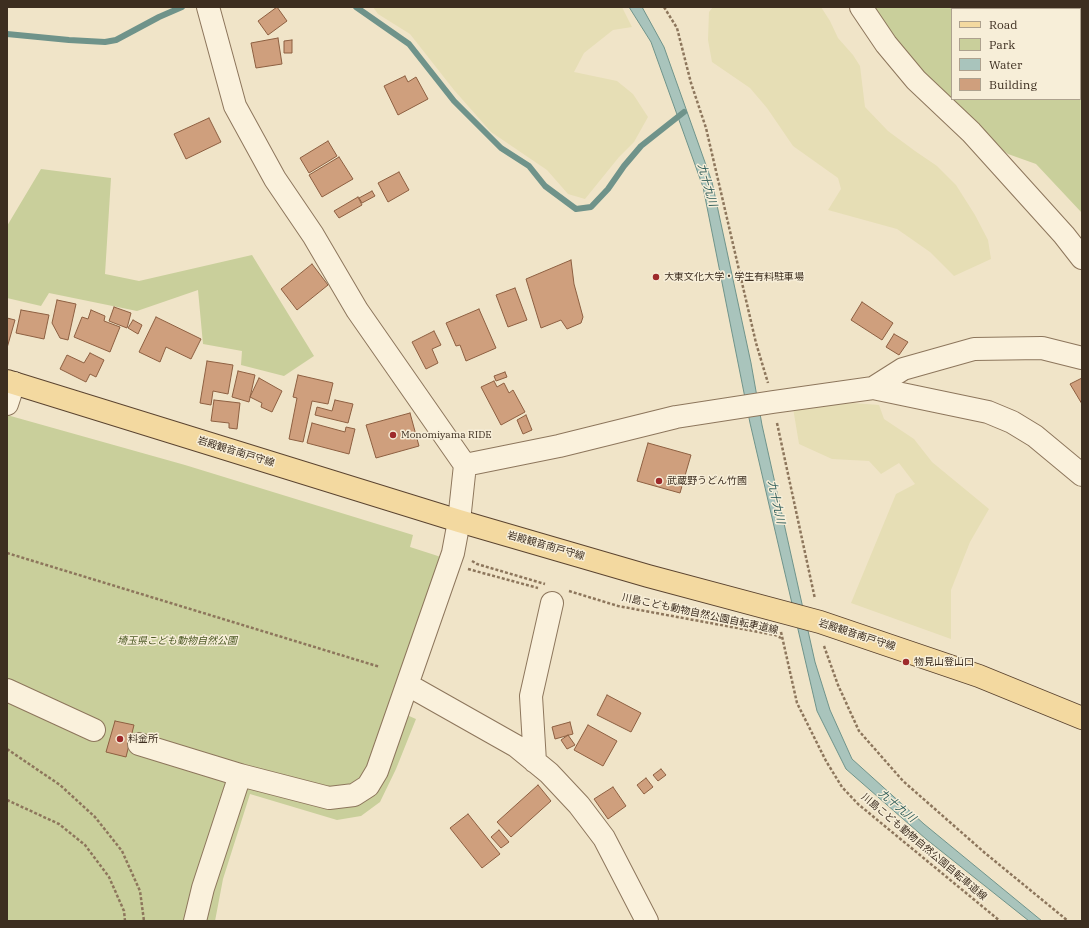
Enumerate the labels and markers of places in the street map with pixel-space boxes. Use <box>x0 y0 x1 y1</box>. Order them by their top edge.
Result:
place label: 大東文化大学・学生有料駐車場 <box>664 271 804 283</box>
marker: 大東文化大学・学生有料駐車場 <box>651 272 661 282</box>
place label: Monomiyama RIDE <box>401 429 492 441</box>
marker: Monomiyama RIDE <box>388 430 398 440</box>
place label: 武蔵野うどん竹國 <box>667 475 747 487</box>
marker: 武蔵野うどん竹國 <box>654 476 664 486</box>
place label: 物見山登山口 <box>914 656 974 668</box>
marker: 物見山登山口 <box>901 657 911 667</box>
place label: 料金所 <box>128 733 158 745</box>
marker: 料金所 <box>115 734 125 744</box>

